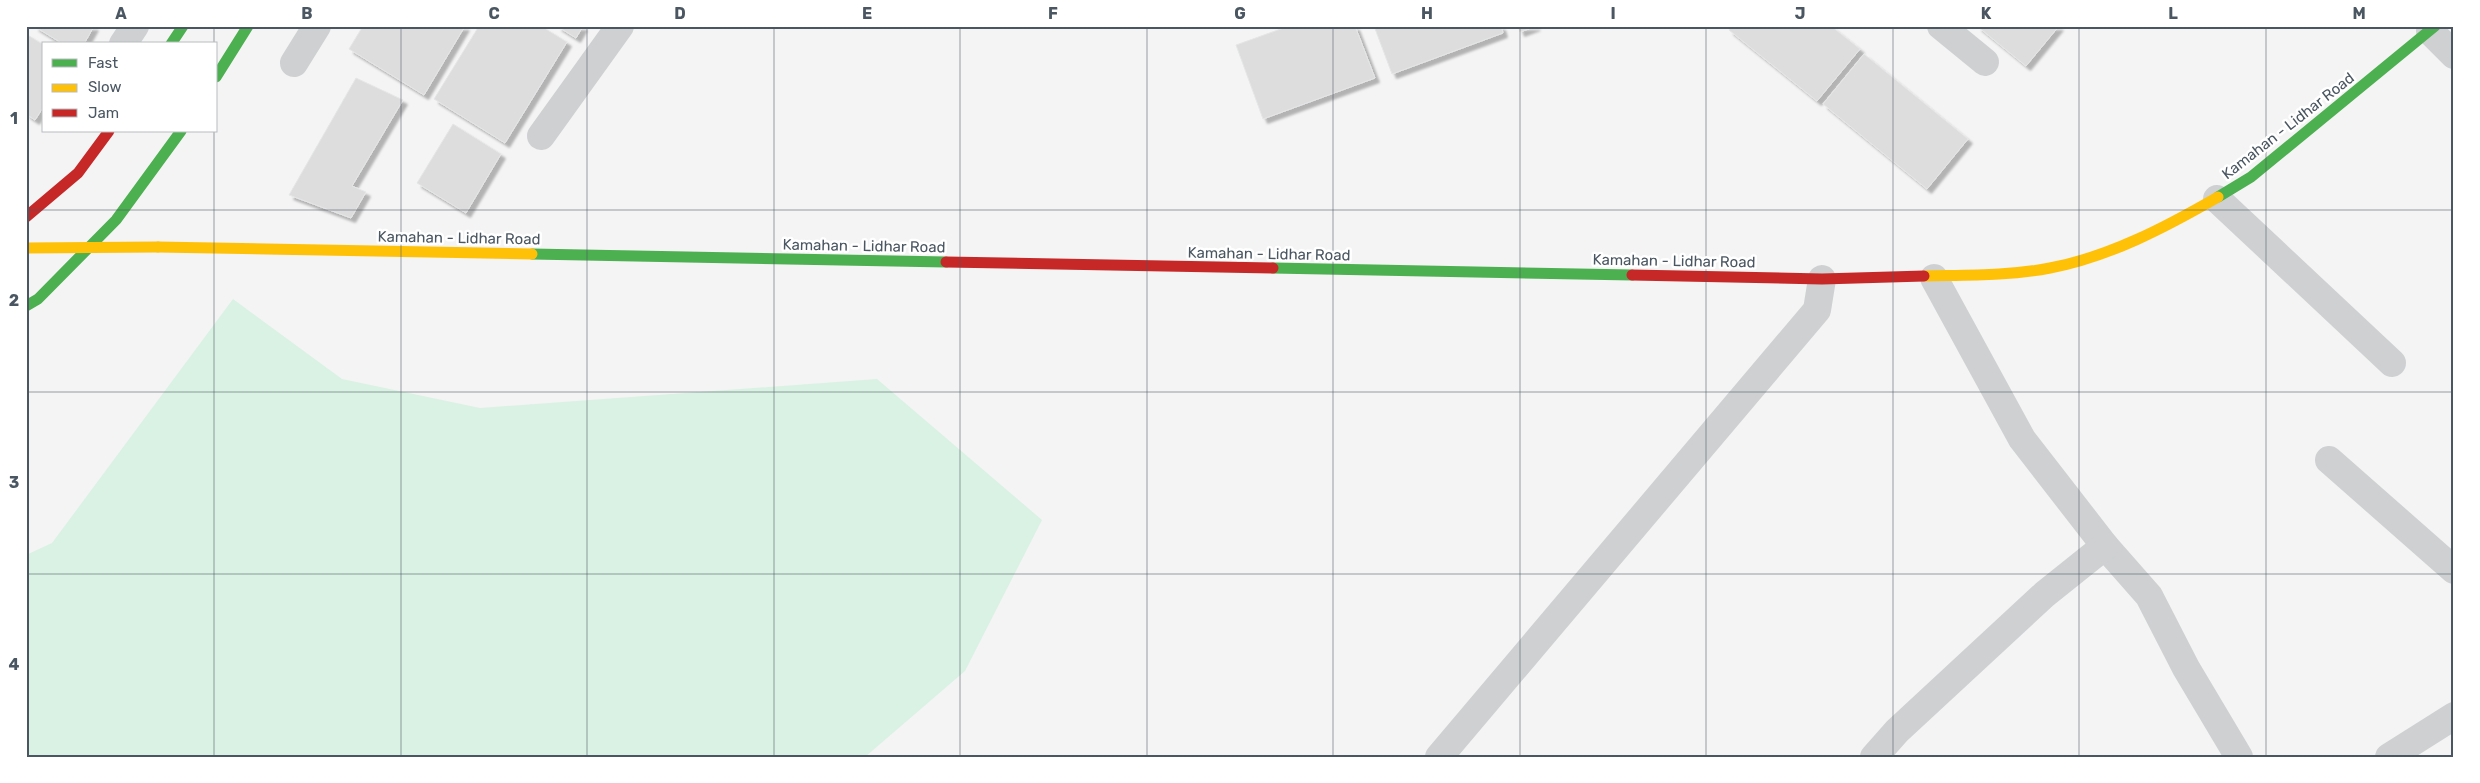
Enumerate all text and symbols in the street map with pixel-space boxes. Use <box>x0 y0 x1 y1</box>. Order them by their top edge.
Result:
text: A <box>115 4 127 23</box>
text: B <box>301 4 313 23</box>
text: C <box>488 4 500 23</box>
text: D <box>674 4 686 23</box>
text: E <box>862 4 872 23</box>
text: F <box>1048 4 1058 23</box>
text: G <box>1234 4 1246 23</box>
text: H <box>1421 4 1433 23</box>
text: I <box>1610 4 1616 23</box>
text: J <box>1795 4 1805 23</box>
text: K <box>1981 4 1992 23</box>
text: L <box>2168 4 2178 23</box>
text: M <box>2352 4 2366 23</box>
legend <box>42 42 218 132</box>
text: Fast <box>88 54 118 72</box>
street label: Kamahan - Lidhar Road <box>2218 69 2358 183</box>
text: Slow <box>88 78 121 96</box>
text: Jam <box>88 104 119 122</box>
text: 1 <box>10 109 18 128</box>
street label: Kamahan - Lidhar Road <box>377 228 541 248</box>
street label: Kamahan - Lidhar Road <box>782 236 946 256</box>
street label: Kamahan - Lidhar Road <box>1187 244 1351 264</box>
street label: Kamahan - Lidhar Road <box>1592 251 1756 271</box>
text: 2 <box>9 291 19 310</box>
text: 3 <box>9 473 19 492</box>
text: 4 <box>9 655 20 674</box>

